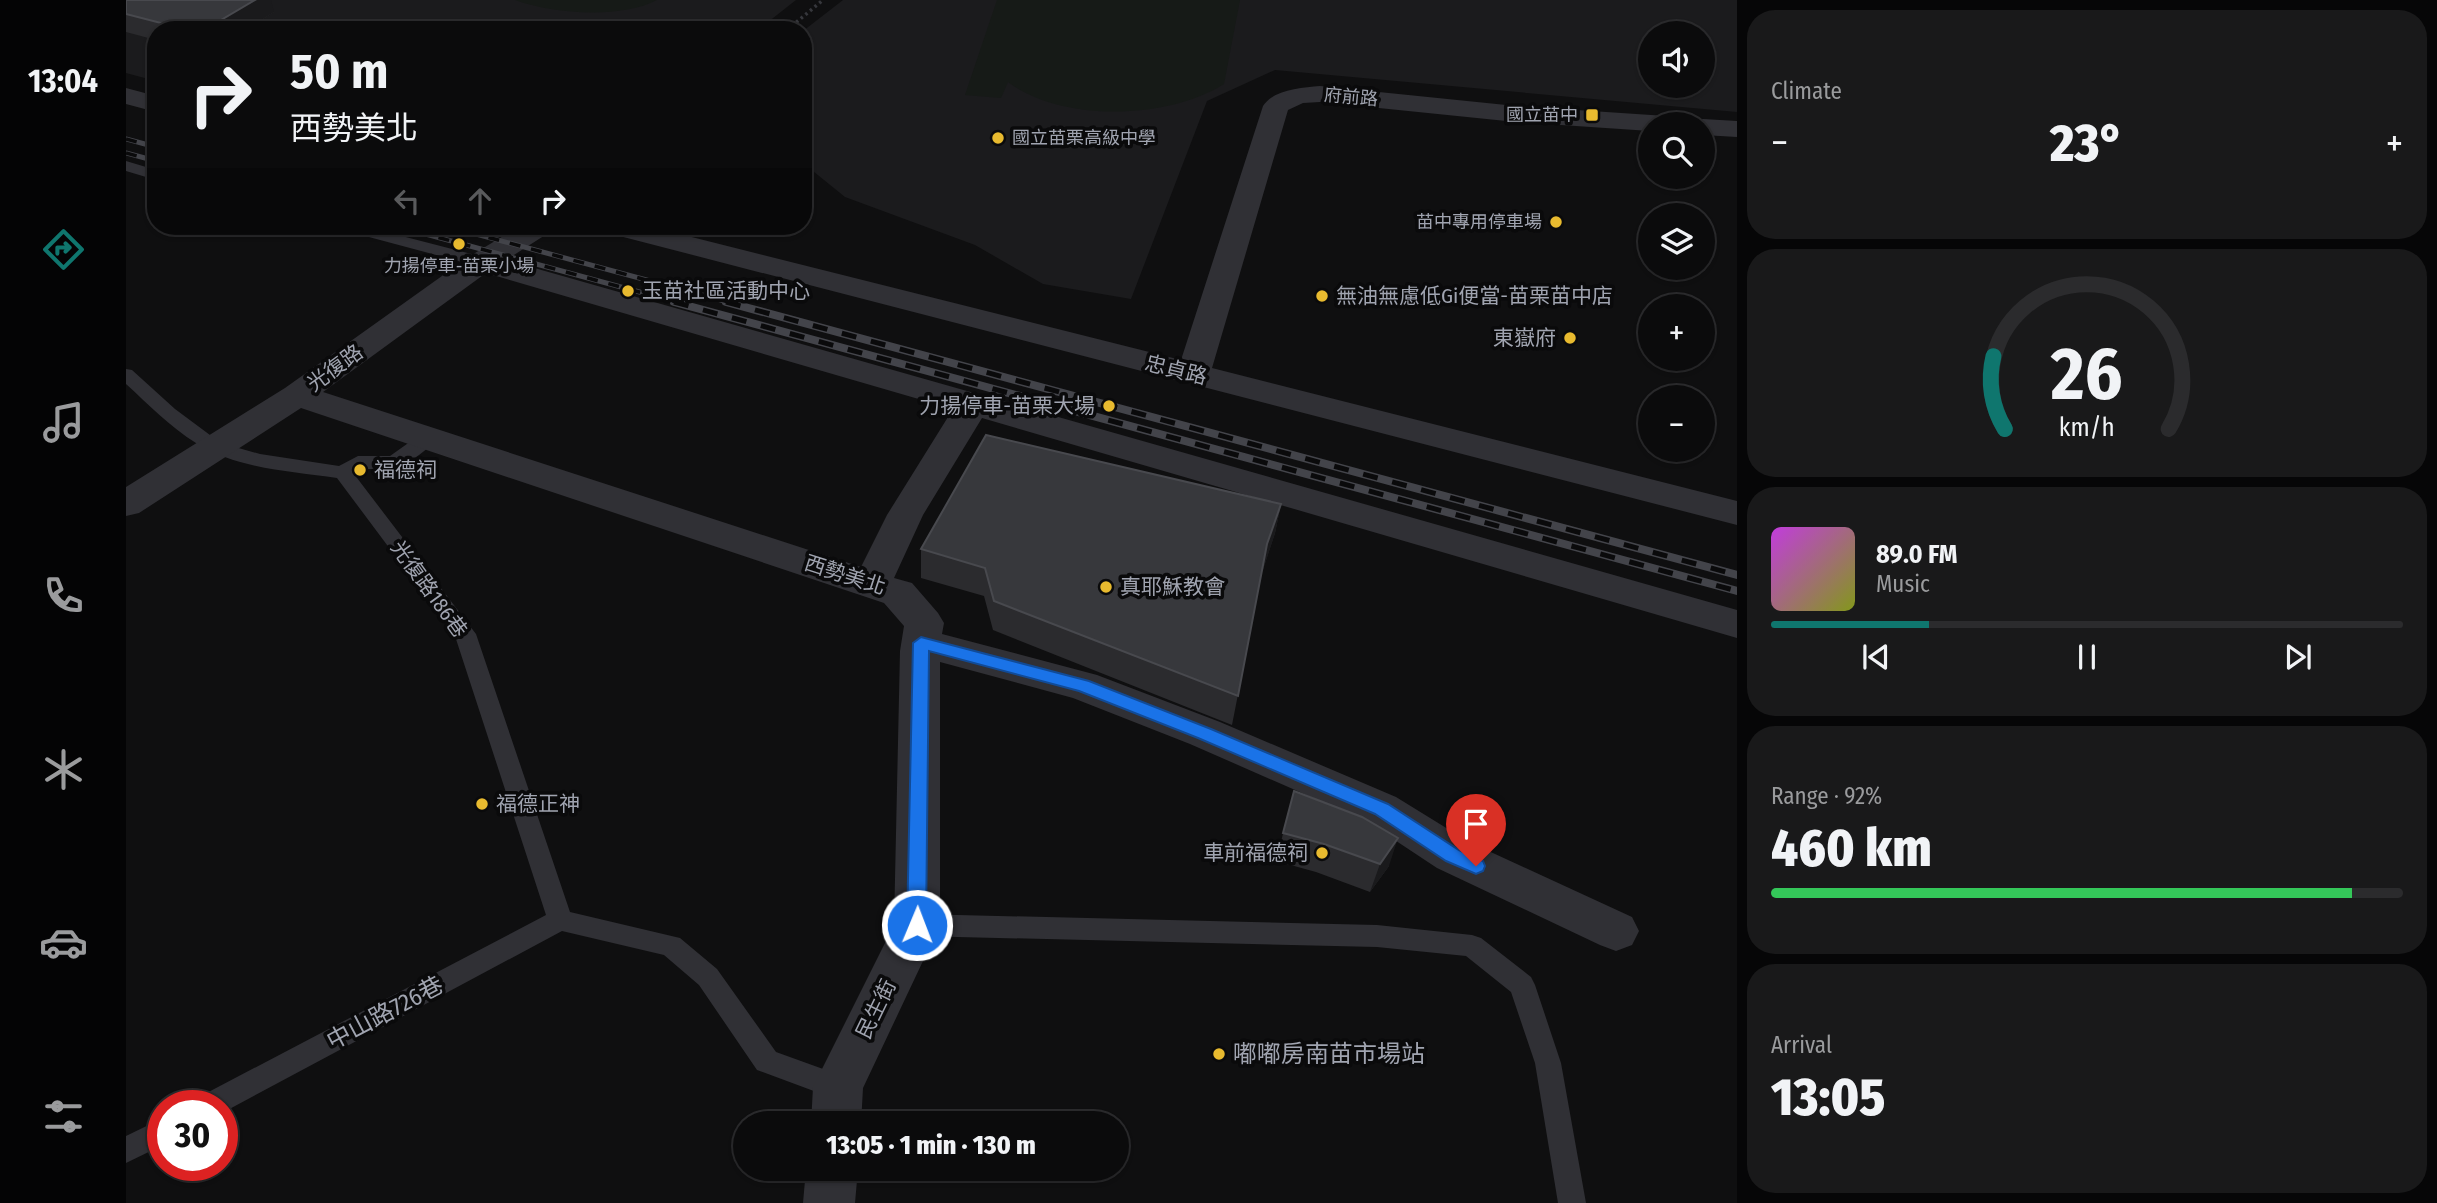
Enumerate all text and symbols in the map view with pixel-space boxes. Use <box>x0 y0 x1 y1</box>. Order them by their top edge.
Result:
map controls <box>1638 21 1715 462</box>
button: sound <box>1638 21 1715 98</box>
text: 50 m <box>290 42 388 101</box>
icon: right <box>175 49 266 140</box>
text: 13:04 <box>28 62 98 100</box>
text: Climate <box>1771 77 1842 105</box>
street label: 府前路 <box>1323 84 1379 110</box>
place label: 國立苗中 <box>1506 104 1578 126</box>
marker: 國立苗中 <box>1584 107 1600 123</box>
text: 西勢美北 <box>290 109 418 147</box>
button: search <box>1638 112 1715 189</box>
text: 23° <box>2050 112 2124 175</box>
text: − <box>1771 120 1788 166</box>
text: + <box>2386 120 2403 166</box>
place label: 國立苗栗高級中學 <box>1012 127 1156 149</box>
marker: 國立苗栗高級中學 <box>990 130 1006 146</box>
icon: left <box>388 182 426 220</box>
icon: ahead <box>461 182 499 220</box>
icon: right <box>534 182 572 220</box>
button: layers <box>1638 203 1715 280</box>
place label: 苗中專用停車場 <box>1416 211 1542 233</box>
marker: 苗中專用停車場 <box>1548 214 1564 230</box>
icon: directions <box>39 225 88 274</box>
marker: 力揚停車-苗栗小場 <box>451 236 467 252</box>
place label: 力揚停車-苗栗小場 <box>384 255 534 277</box>
place label: 玉苗社區活動中心 <box>642 278 810 304</box>
marker: 玉苗社區活動中心 <box>620 283 636 299</box>
place label: 無油無慮低Gi便當-苗栗苗中店 <box>1336 283 1613 309</box>
marker: 無油無慮低Gi便當-苗栗苗中店 <box>1314 288 1330 304</box>
button: + <box>1638 294 1715 371</box>
place label: 東嶽府 <box>1493 325 1556 351</box>
marker: 東嶽府 <box>1562 330 1578 346</box>
text: 26 <box>2050 331 2123 418</box>
street label: 光復路 <box>302 339 368 397</box>
street label: 忠貞路 <box>1142 350 1210 390</box>
button: − <box>1638 385 1715 462</box>
place label: 力揚停車-苗栗大場 <box>919 393 1095 419</box>
icon: music <box>39 398 88 447</box>
marker: 力揚停車-苗栗大場 <box>1101 398 1117 414</box>
text: km/h <box>2059 413 2115 443</box>
place label: 福德祠 <box>374 457 437 483</box>
marker: 福德祠 <box>352 462 368 478</box>
street label: 光復路186巷 <box>385 536 473 642</box>
text: 89.0 FM <box>1876 539 1958 570</box>
street label: 西勢美北 <box>801 550 889 600</box>
text: Music <box>1876 570 1930 598</box>
icon: phone <box>39 571 88 620</box>
place label: 真耶穌教會 <box>1120 574 1225 600</box>
marker: 真耶穌教會 <box>1098 579 1114 595</box>
icon: previous <box>1857 638 1895 676</box>
icon: pause <box>2068 638 2106 676</box>
icon: next <box>2279 638 2317 676</box>
icon: climate <box>39 745 88 794</box>
text: Range · 92% <box>1771 782 1882 810</box>
place label: 福德正神 <box>496 791 580 817</box>
pin <box>1446 794 1506 866</box>
marker: 福德正神 <box>474 796 490 812</box>
icon: arrive <box>1457 805 1495 843</box>
text: 460 km <box>1771 817 1932 880</box>
place label: 車前福德祠 <box>1203 840 1308 866</box>
marker: 車前福德祠 <box>1314 845 1330 861</box>
position arrow <box>880 888 954 962</box>
icon: car <box>39 918 88 967</box>
street label: 中山路726巷 <box>322 971 448 1055</box>
street label: 民生街 <box>851 975 901 1043</box>
text: Arrival <box>1771 1031 1832 1059</box>
place label: 嘟嘟房南苗市場站 <box>1233 1040 1425 1068</box>
marker: 嘟嘟房南苗市場站 <box>1211 1046 1227 1062</box>
text: 13:05 <box>1771 1066 1885 1129</box>
speed limit sign: 30 <box>147 1090 238 1181</box>
icon: filters <box>39 1092 88 1141</box>
text: 13:05 · 1 min · 130 m <box>826 1130 1036 1161</box>

